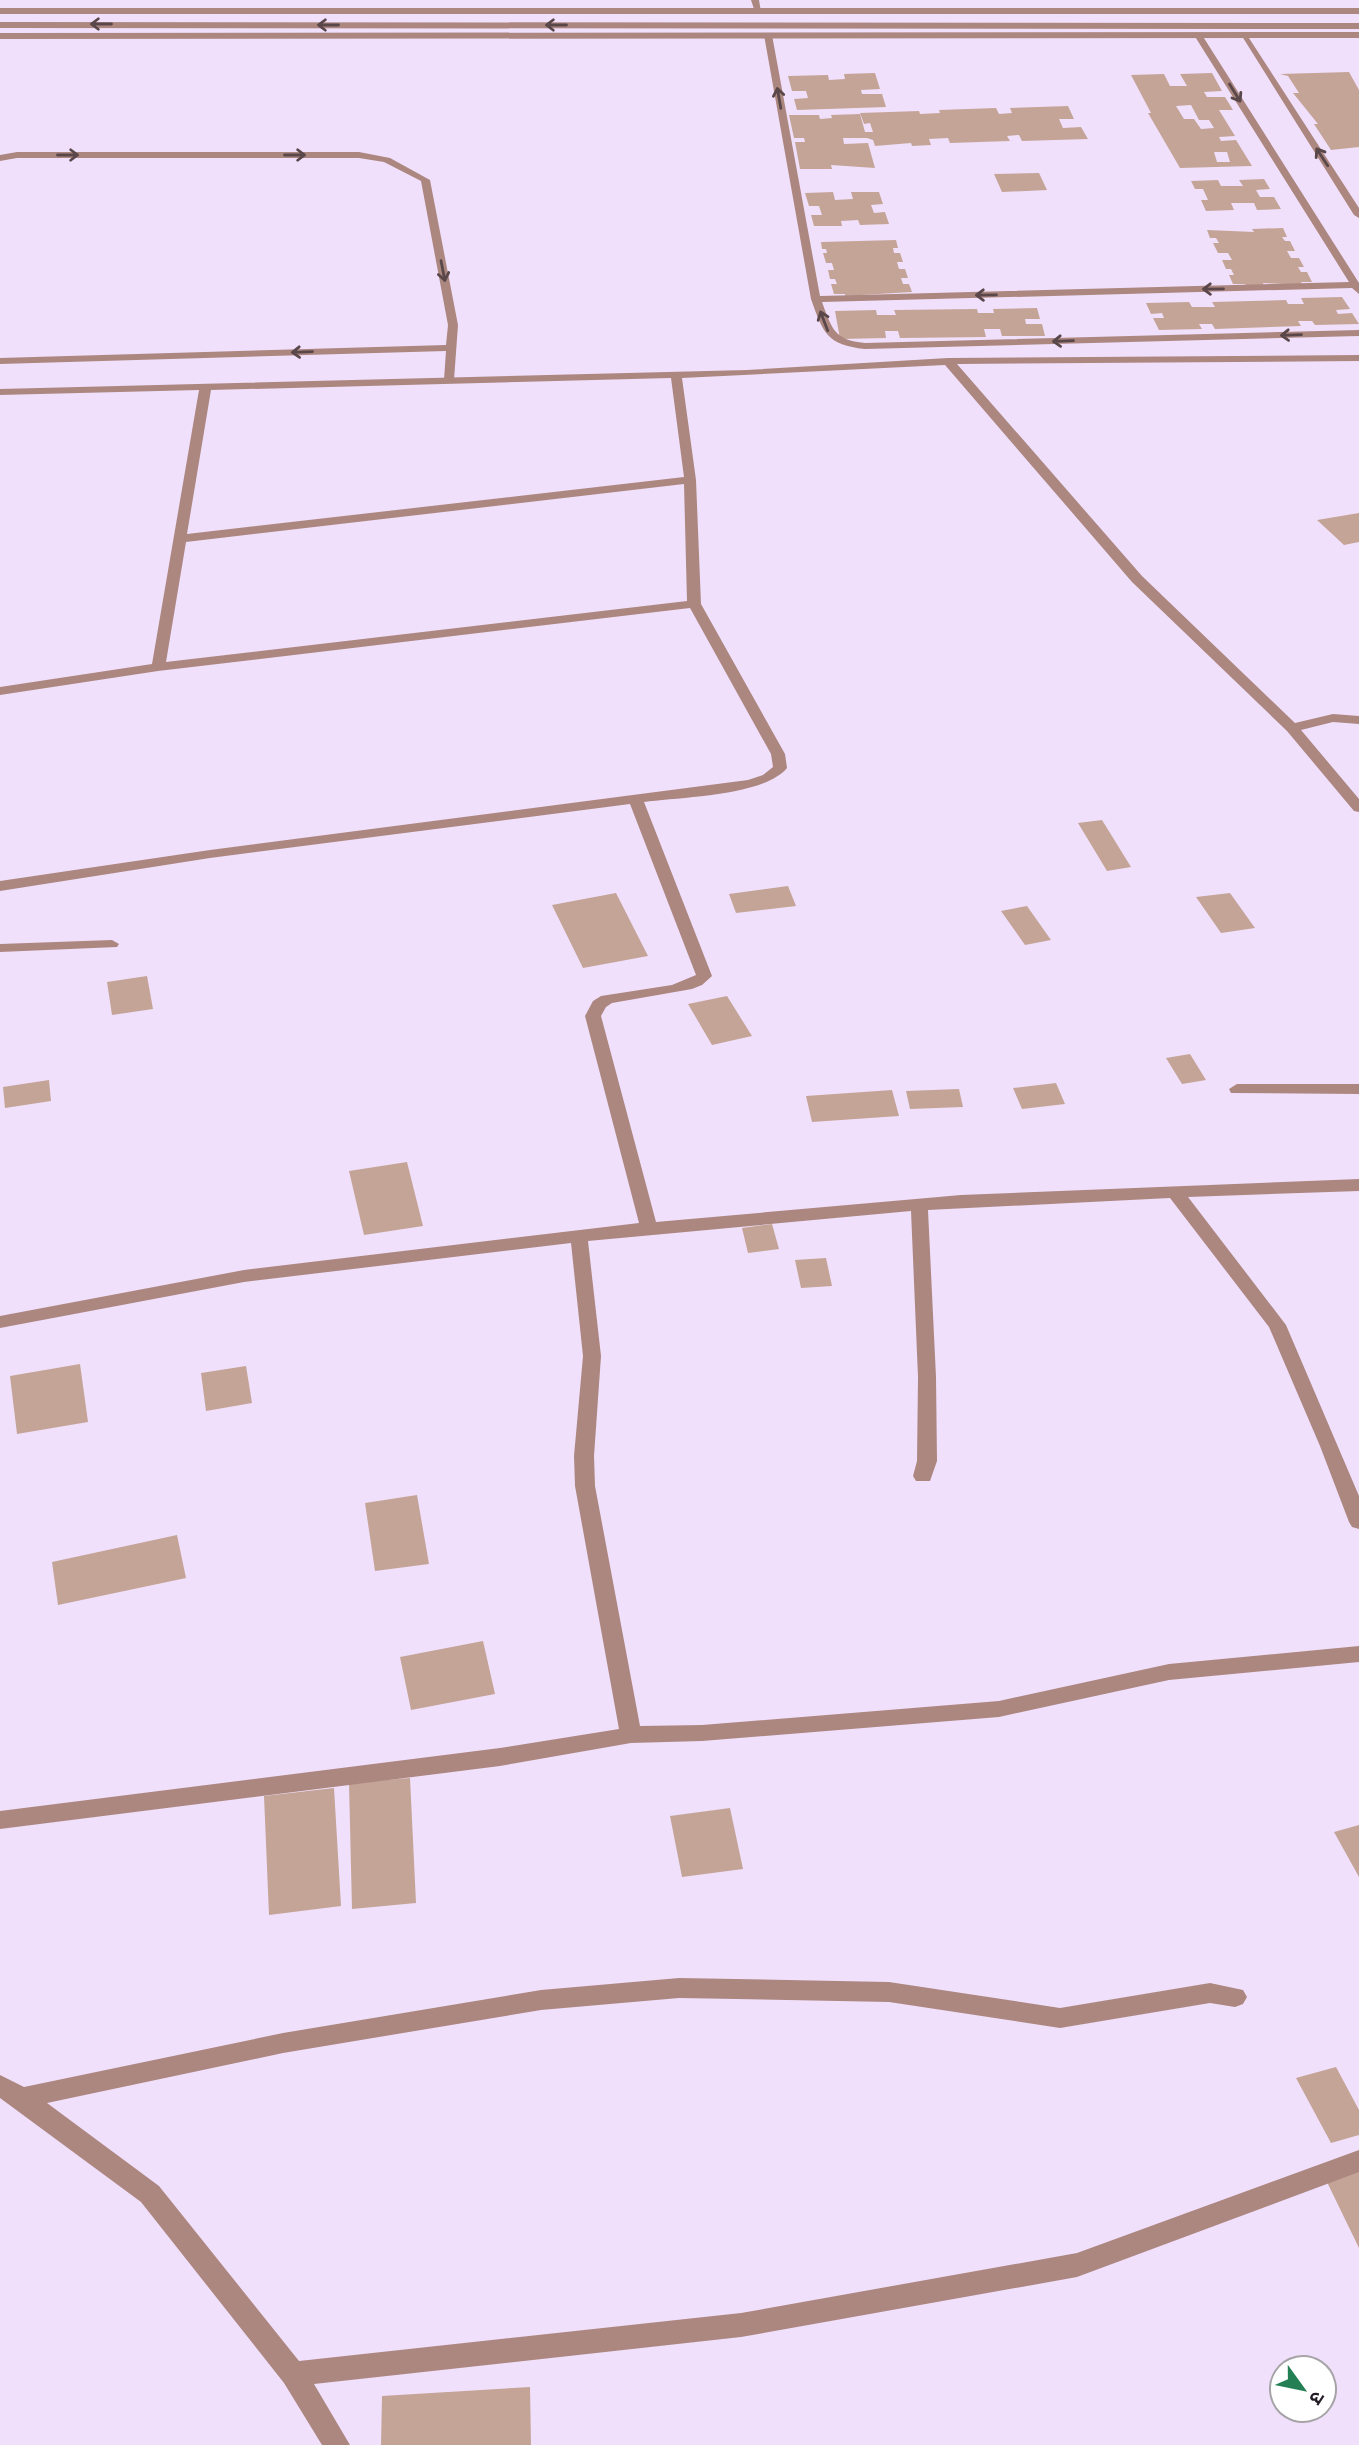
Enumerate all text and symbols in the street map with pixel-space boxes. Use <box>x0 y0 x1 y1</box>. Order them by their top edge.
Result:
one-way arrow <box>90 17 113 31</box>
one-way arrow <box>317 18 340 32</box>
one-way arrow <box>545 18 568 32</box>
one-way arrow <box>1227 83 1242 102</box>
one-way arrow <box>772 87 786 110</box>
one-way arrow <box>56 148 79 162</box>
one-way arrow <box>284 148 307 162</box>
one-way arrow <box>1315 148 1329 168</box>
one-way arrow <box>436 259 450 282</box>
one-way arrow <box>1202 282 1225 296</box>
one-way arrow <box>975 288 998 301</box>
one-way arrow <box>817 311 829 333</box>
one-way arrow <box>1280 328 1303 341</box>
one-way arrow <box>1052 334 1075 347</box>
one-way arrow <box>290 346 313 359</box>
north arrow <box>1268 2354 1338 2424</box>
text: उ <box>1302 2386 1333 2412</box>

